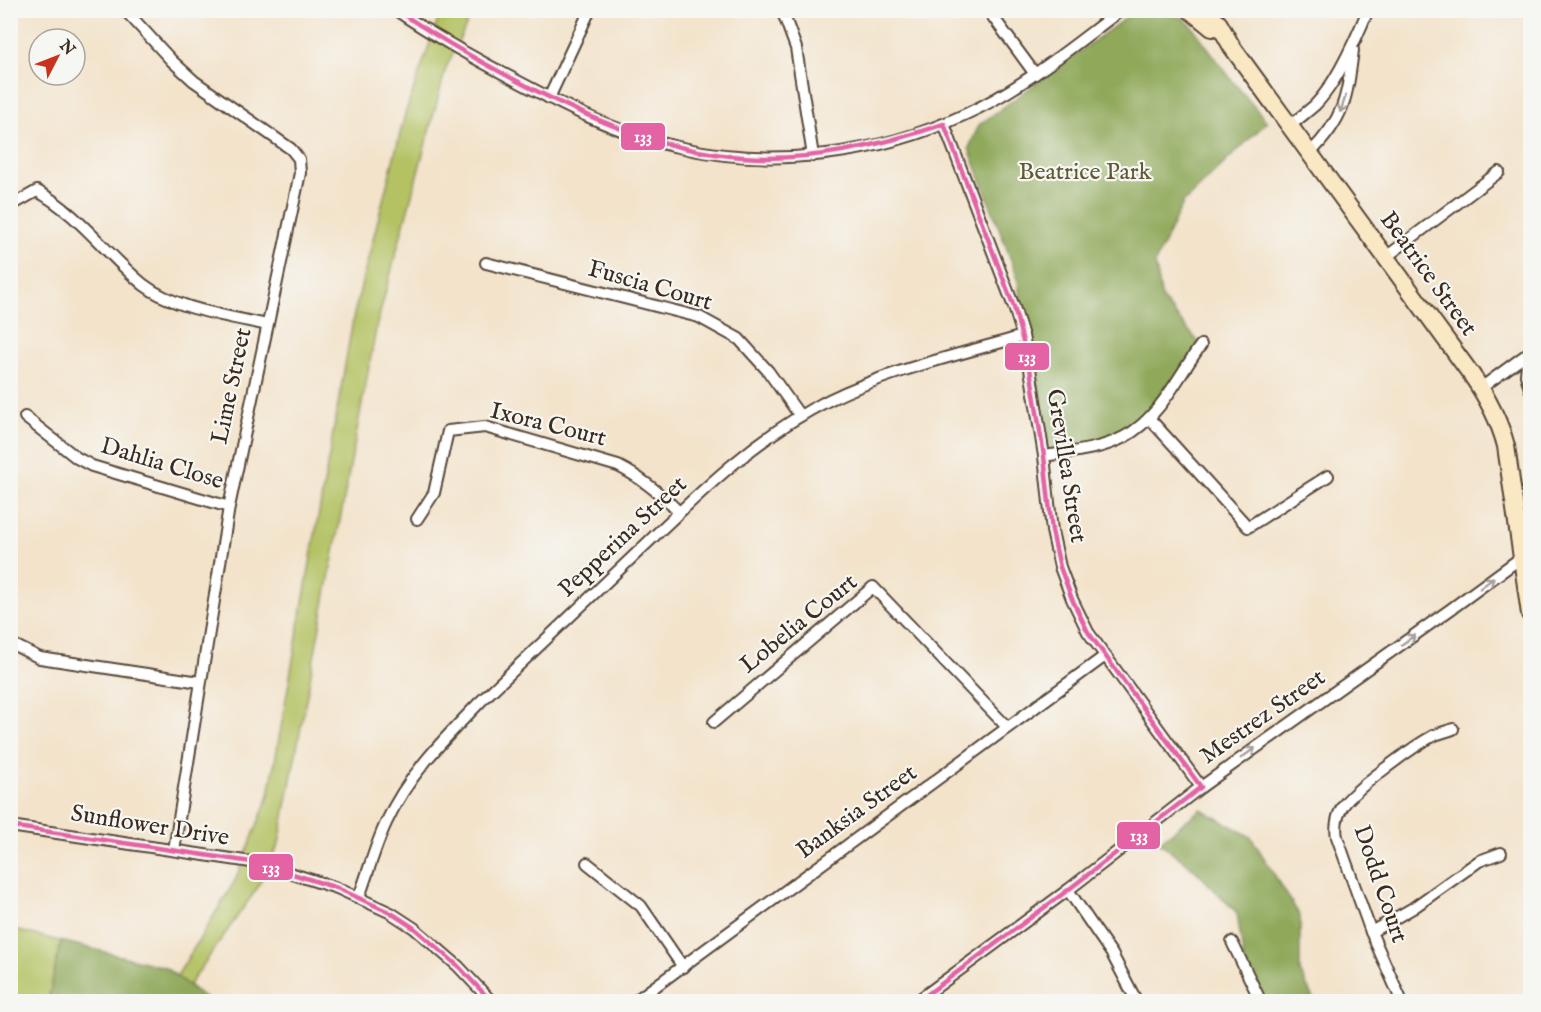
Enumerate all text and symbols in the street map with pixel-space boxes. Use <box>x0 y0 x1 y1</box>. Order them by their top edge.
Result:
north arrow <box>27 27 87 87</box>
text: N <box>54 36 79 60</box>
one-way arrow <box>1337 94 1348 113</box>
line badge: 133 <box>620 122 666 151</box>
text: 133 <box>634 128 652 148</box>
park label: Beatrice Park <box>1019 157 1152 188</box>
street label: Beatrice Street <box>1372 205 1484 343</box>
street label: Fuscia Court <box>584 253 716 319</box>
street label: Lime Street <box>205 325 259 447</box>
line badge: 133 <box>1004 342 1050 371</box>
text: 133 <box>1018 348 1036 368</box>
street label: Grevillea Street <box>1039 387 1093 545</box>
street label: Ixora Court <box>487 396 609 454</box>
street label: Dahlia Close <box>97 431 227 497</box>
street label: Pepperina Street <box>552 469 694 605</box>
street label: Lobelia Court <box>734 567 864 681</box>
one-way arrow <box>1478 577 1494 589</box>
one-way arrow <box>1399 634 1415 647</box>
street label: Mestrez Street <box>1194 662 1332 772</box>
one-way arrow <box>1240 747 1256 759</box>
street label: Banksia Street <box>790 758 924 866</box>
street label: Sunflower Drive <box>69 798 231 854</box>
line badge: 133 <box>1116 821 1161 850</box>
street label: Dodd Court <box>1345 821 1415 947</box>
text: 133 <box>1130 827 1148 847</box>
line badge: 133 <box>248 853 294 881</box>
text: 133 <box>262 859 280 879</box>

